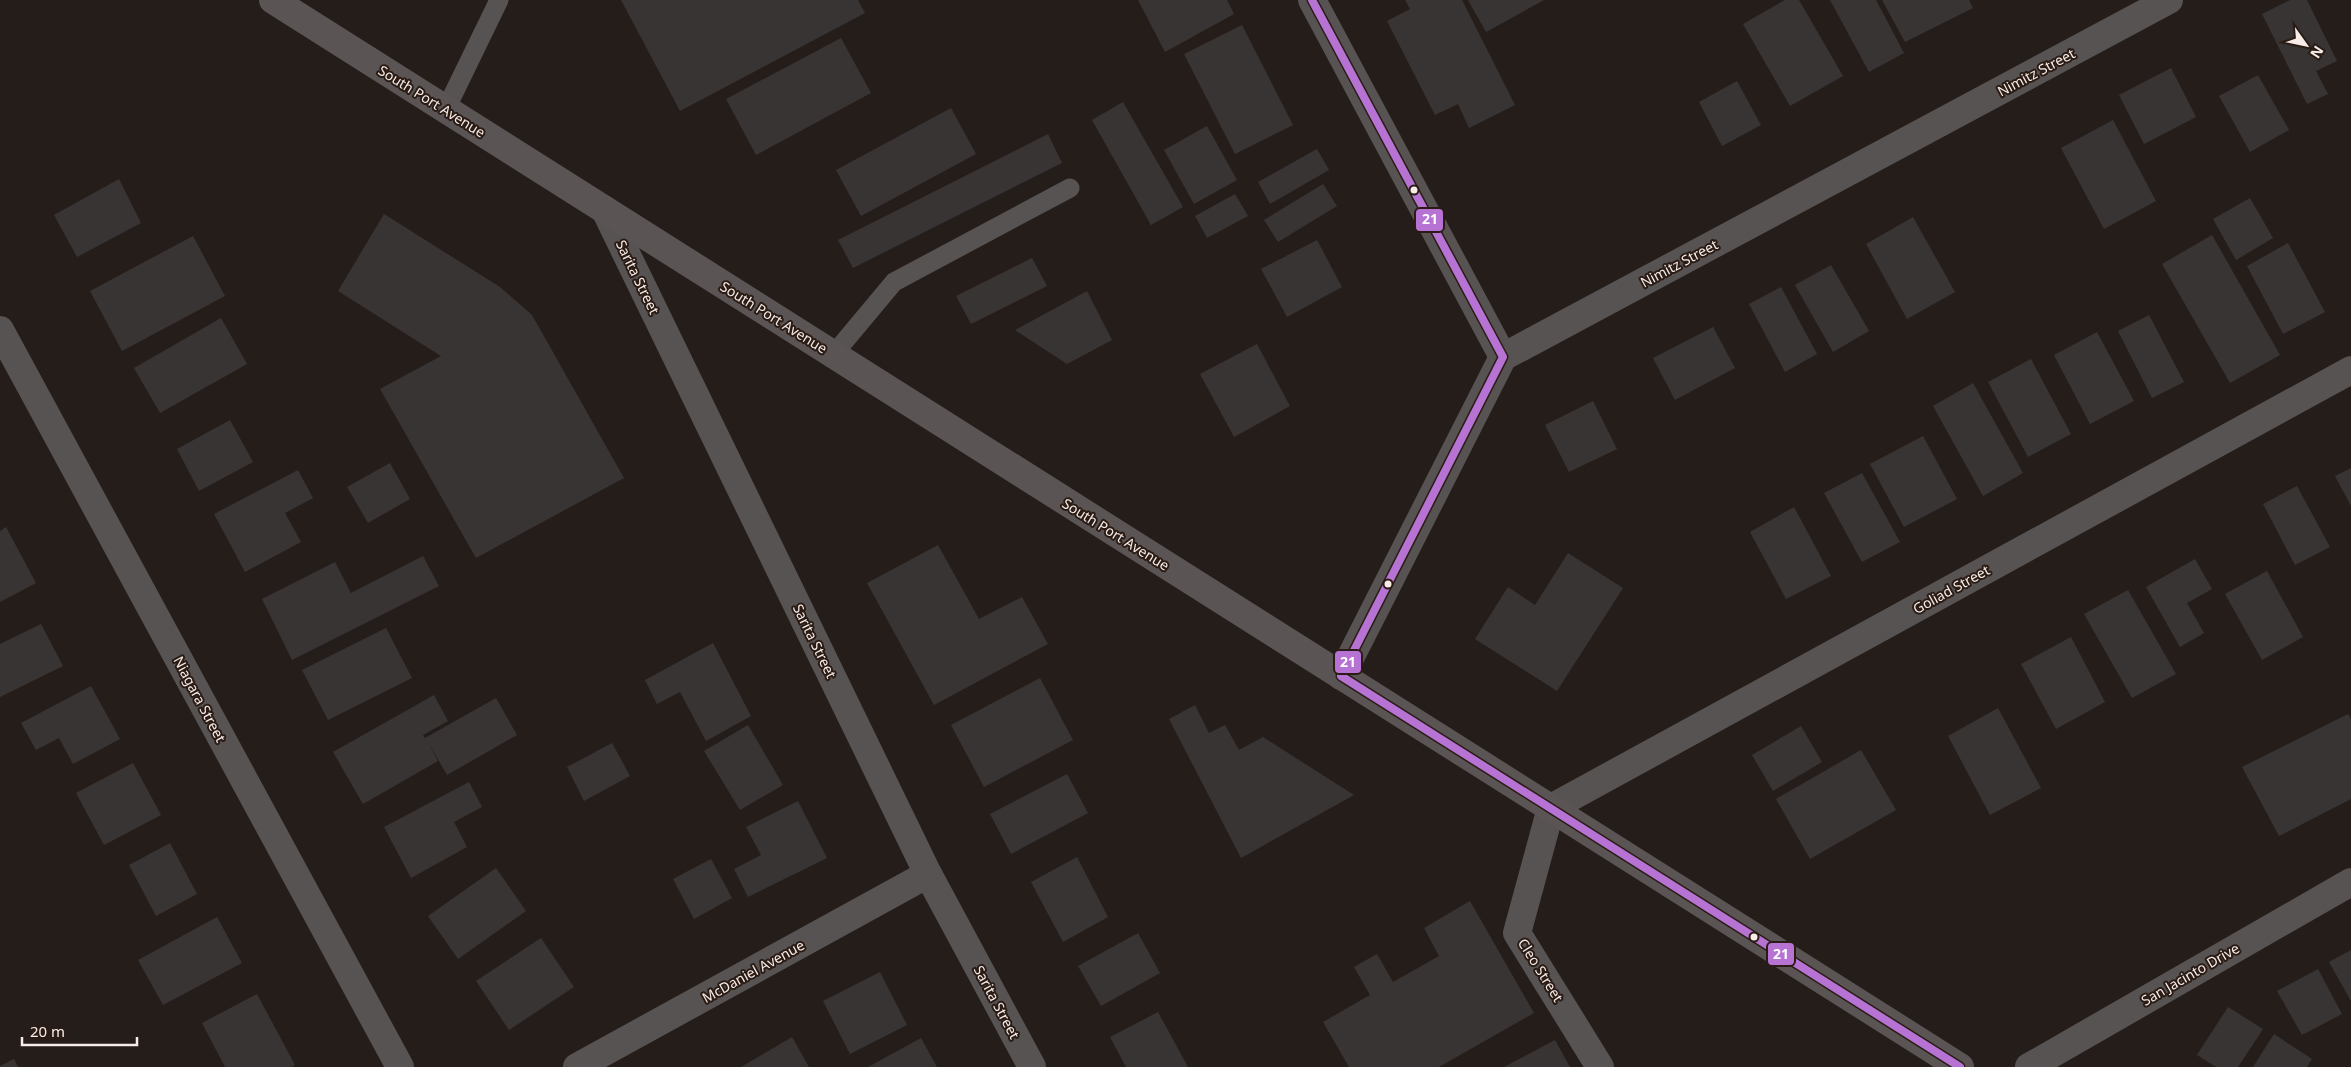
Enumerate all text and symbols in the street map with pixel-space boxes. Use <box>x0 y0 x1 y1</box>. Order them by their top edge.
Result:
north arrow <box>2281 20 2331 70</box>
text: N <box>2306 42 2328 62</box>
street label: Nimitz Street <box>1994 44 2078 100</box>
street label: South Port Avenue <box>375 60 489 142</box>
unlabelled marker <box>1409 185 1419 195</box>
line badge: 21 <box>1415 208 1444 232</box>
text: 21 <box>1422 209 1438 228</box>
street label: Nimitz Street <box>1637 235 1721 291</box>
street label: Sarita Street <box>612 237 664 317</box>
street label: South Port Avenue <box>717 276 831 358</box>
street label: South Port Avenue <box>1059 493 1173 575</box>
street label: Goliad Street <box>1909 560 1993 618</box>
unlabelled marker <box>1383 579 1393 589</box>
street label: Sarita Street <box>789 601 841 681</box>
line badge: 21 <box>1334 650 1362 674</box>
text: 21 <box>1340 652 1356 671</box>
street label: Niagara Street <box>169 653 231 745</box>
unlabelled marker <box>1749 932 1759 942</box>
street label: McDaniel Avenue <box>699 935 808 1007</box>
street label: Cleo Street <box>1514 935 1568 1005</box>
street label: San Jacinto Drive <box>2137 938 2243 1010</box>
line badge: 21 <box>1767 942 1795 966</box>
text: 21 <box>1773 944 1789 963</box>
street label: Sarita Street <box>970 962 1024 1042</box>
scale bar <box>22 1014 138 1046</box>
text: 20 m <box>30 1021 65 1041</box>

